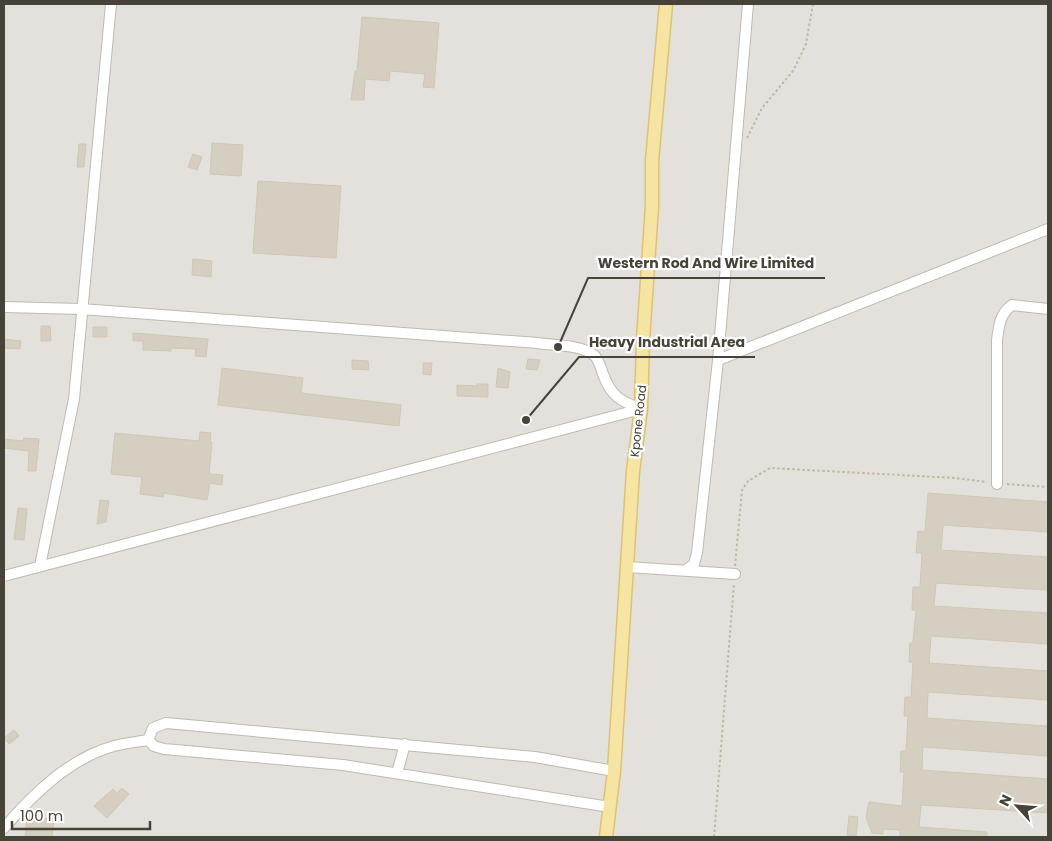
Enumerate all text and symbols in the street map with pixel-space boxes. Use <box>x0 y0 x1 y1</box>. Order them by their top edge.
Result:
callout: Western Rod And Wire Limited <box>588 249 825 278</box>
text: Western Rod And Wire Limited <box>598 253 814 273</box>
callout: Heavy Industrial Area <box>579 328 755 357</box>
text: Heavy Industrial Area <box>589 332 745 352</box>
street label: Kpone Road <box>626 384 650 458</box>
north arrow <box>992 781 1042 831</box>
text: N <box>994 791 1017 809</box>
scale bar <box>12 798 150 830</box>
text: 100 m <box>20 805 63 826</box>

